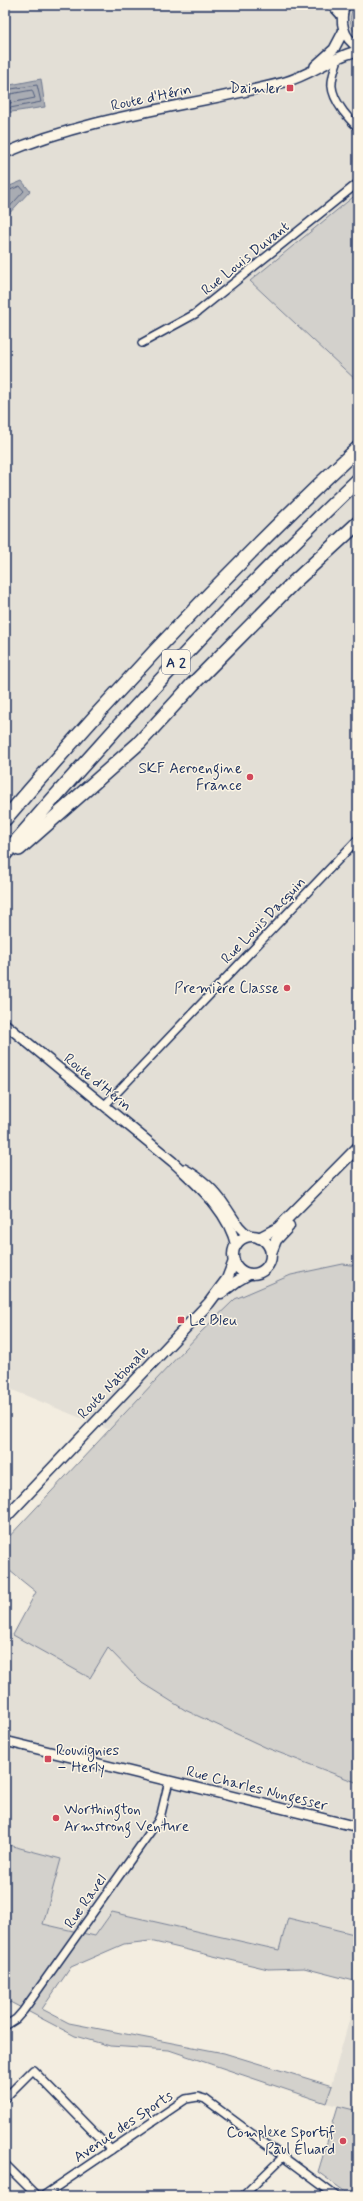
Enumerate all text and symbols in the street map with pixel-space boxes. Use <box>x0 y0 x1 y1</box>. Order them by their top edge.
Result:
place label: Daimler <box>230 79 282 99</box>
street label: Route d'Hérin <box>109 80 193 116</box>
marker: Daimler <box>285 83 295 93</box>
street label: Rue Louis Duvant <box>197 217 294 300</box>
road number: A 2 <box>162 650 190 674</box>
place label: SKF Aeroengine France <box>138 759 242 796</box>
marker: SKF Aeroengine France <box>245 772 255 782</box>
street label: Rue Louis Dacquin <box>217 873 310 969</box>
place label: Première Classe <box>174 979 279 999</box>
marker: Première Classe <box>282 983 292 993</box>
street label: Route d'Hérin <box>59 1049 136 1116</box>
place label: Le Bleu <box>189 1311 237 1331</box>
marker: Le Bleu <box>176 1315 186 1325</box>
street label: Route Nationale <box>73 1341 154 1424</box>
place label: Rouvignies – Herly <box>56 1741 120 1778</box>
marker: Rouvignies – Herly <box>43 1754 53 1764</box>
street label: Rue Charles Nungesser <box>184 1762 330 1817</box>
place label: Worthington Armstrong Venture <box>64 1800 189 1838</box>
marker: Worthington Armstrong Venture <box>51 1813 61 1823</box>
street label: Rue Ravel <box>60 1871 112 1933</box>
street label: Avenue des Sports <box>70 2086 177 2168</box>
place label: Complexe Sportif Paul Éluard <box>226 2123 335 2160</box>
marker: Complexe Sportif Paul Éluard <box>338 2136 348 2146</box>

